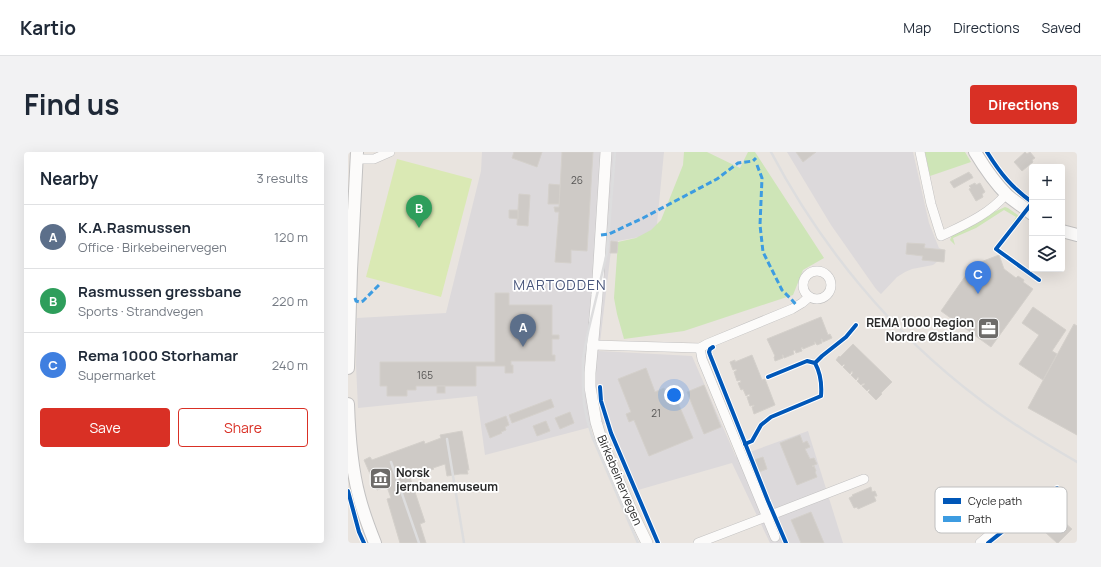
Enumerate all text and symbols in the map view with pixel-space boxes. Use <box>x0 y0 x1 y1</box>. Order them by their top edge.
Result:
text: Kartio <box>20 15 76 41</box>
text: Map <box>903 18 931 37</box>
text: Directions <box>953 18 1020 37</box>
text: Saved <box>1042 18 1081 37</box>
text: Find us <box>24 85 119 123</box>
button: Directions <box>970 85 1077 124</box>
map controls <box>1029 164 1065 272</box>
button: + <box>1029 164 1065 200</box>
text: Nearby <box>40 167 98 190</box>
text: 3 results <box>256 169 308 187</box>
house number: 26 <box>571 173 583 187</box>
pin: B <box>406 195 432 228</box>
button: − <box>1029 200 1065 236</box>
text: K.A.Rasmussen <box>78 217 191 238</box>
text: A <box>49 228 57 246</box>
text: 120 m <box>274 228 308 246</box>
button: layers <box>1029 236 1065 272</box>
text: Office · Birkebeinervegen <box>78 238 227 256</box>
pin: C <box>965 261 991 294</box>
district label: MARTODDEN <box>513 275 607 294</box>
text: Rasmussen gressbane <box>78 281 241 302</box>
text: B <box>49 292 57 310</box>
text: 220 m <box>272 292 308 310</box>
text: Sports · Strandvegen <box>78 302 203 320</box>
pin: A <box>510 314 536 347</box>
place label: REMA 1000 Region Nordre Østland <box>866 314 974 345</box>
office icon: REMA 1000 Region Nordre Østland <box>976 316 1002 342</box>
text: Rema 1000 Storhamar <box>78 345 238 366</box>
text: C <box>48 356 58 374</box>
text: 240 m <box>272 356 308 374</box>
text: Supermarket <box>78 366 156 384</box>
house number: 165 <box>417 368 433 382</box>
your location <box>664 385 684 405</box>
house number: 21 <box>651 406 661 420</box>
button: Save <box>40 408 170 447</box>
button: Share <box>178 408 308 447</box>
street label: Birkebeinervegen <box>593 432 647 528</box>
place label: Norsk jernbanemuseum <box>395 464 498 495</box>
museum icon: Norsk jernbanemuseum <box>367 466 393 492</box>
legend <box>935 487 1067 533</box>
text: Cycle path <box>968 493 1022 508</box>
text: Path <box>968 511 991 526</box>

